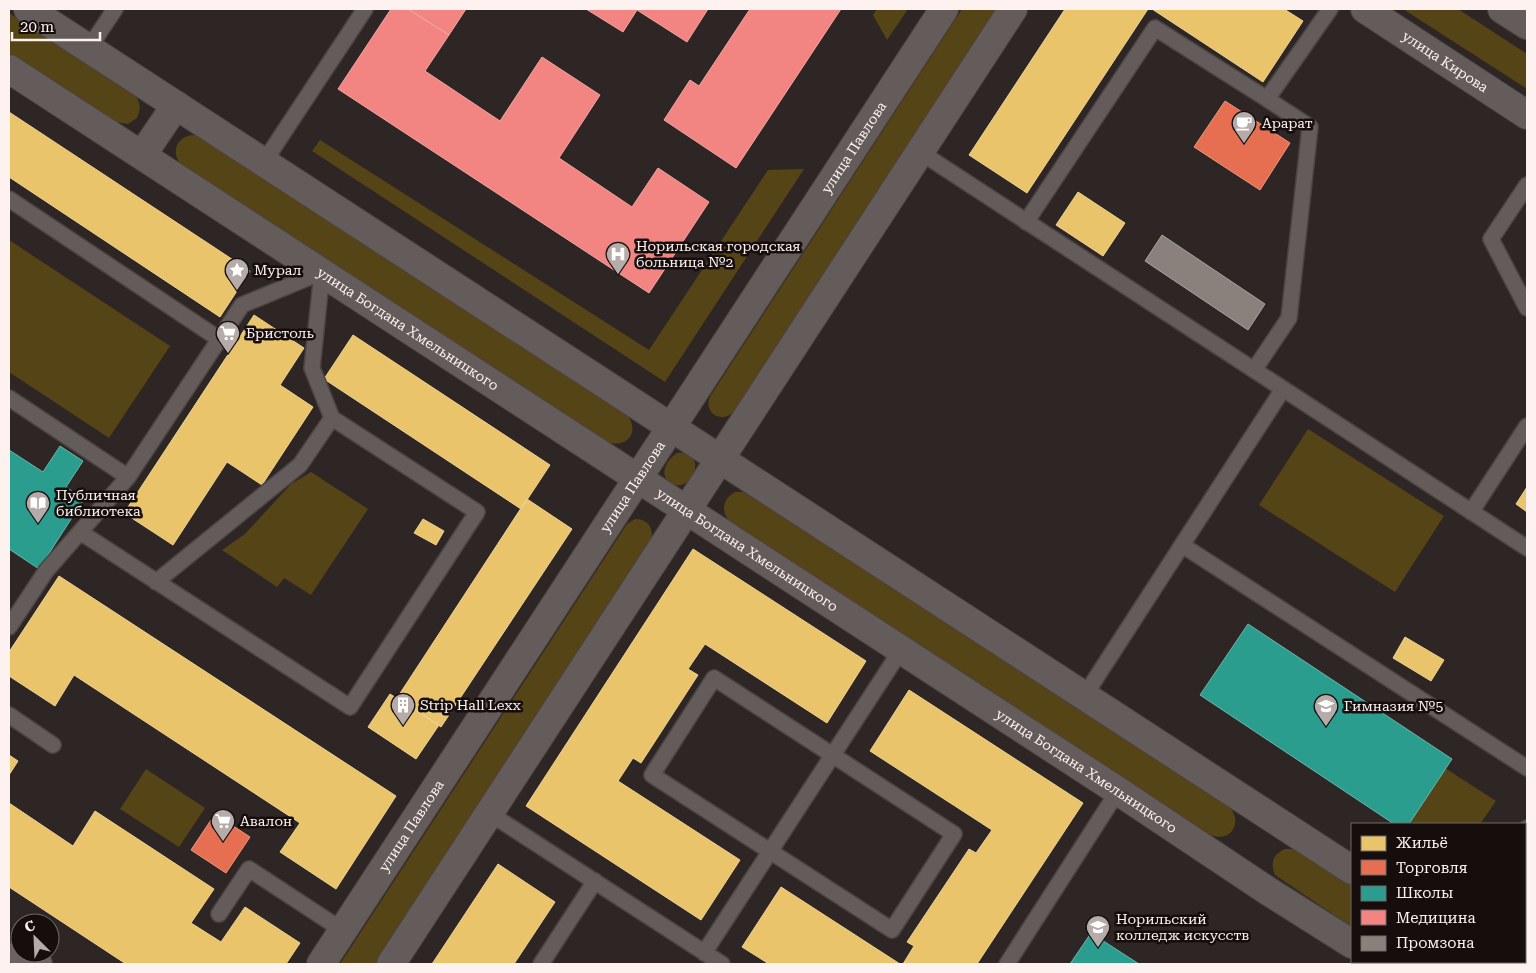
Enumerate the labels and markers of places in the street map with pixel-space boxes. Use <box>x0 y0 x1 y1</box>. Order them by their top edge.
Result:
cafe icon: Арарат <box>1231 110 1257 144</box>
place label: Арарат <box>1262 115 1313 131</box>
place label: Норильская городская больница №2 <box>636 238 800 270</box>
hospital icon: Норильская городская больница №2 <box>605 241 631 275</box>
place icon: Мурал <box>224 257 250 291</box>
place label: Мурал <box>254 262 302 278</box>
supermarket icon: Бристоль <box>215 320 241 354</box>
place label: Бристоль <box>246 325 315 341</box>
place label: Публичная библиотека <box>56 487 141 519</box>
library icon: Публичная библиотека <box>25 490 51 524</box>
building icon: Strip Hall Lexx <box>390 692 416 726</box>
school or university icon: Гимназия №5 <box>1313 693 1339 727</box>
place label: Strip Hall Lexx <box>420 697 521 713</box>
place label: Гимназия №5 <box>1344 698 1443 714</box>
supermarket icon: Авалон <box>210 808 236 842</box>
place label: Авалон <box>240 813 292 829</box>
place label: Норильский колледж искусств <box>1116 911 1249 943</box>
school or university icon: Норильский колледж искусств <box>1085 914 1111 948</box>

